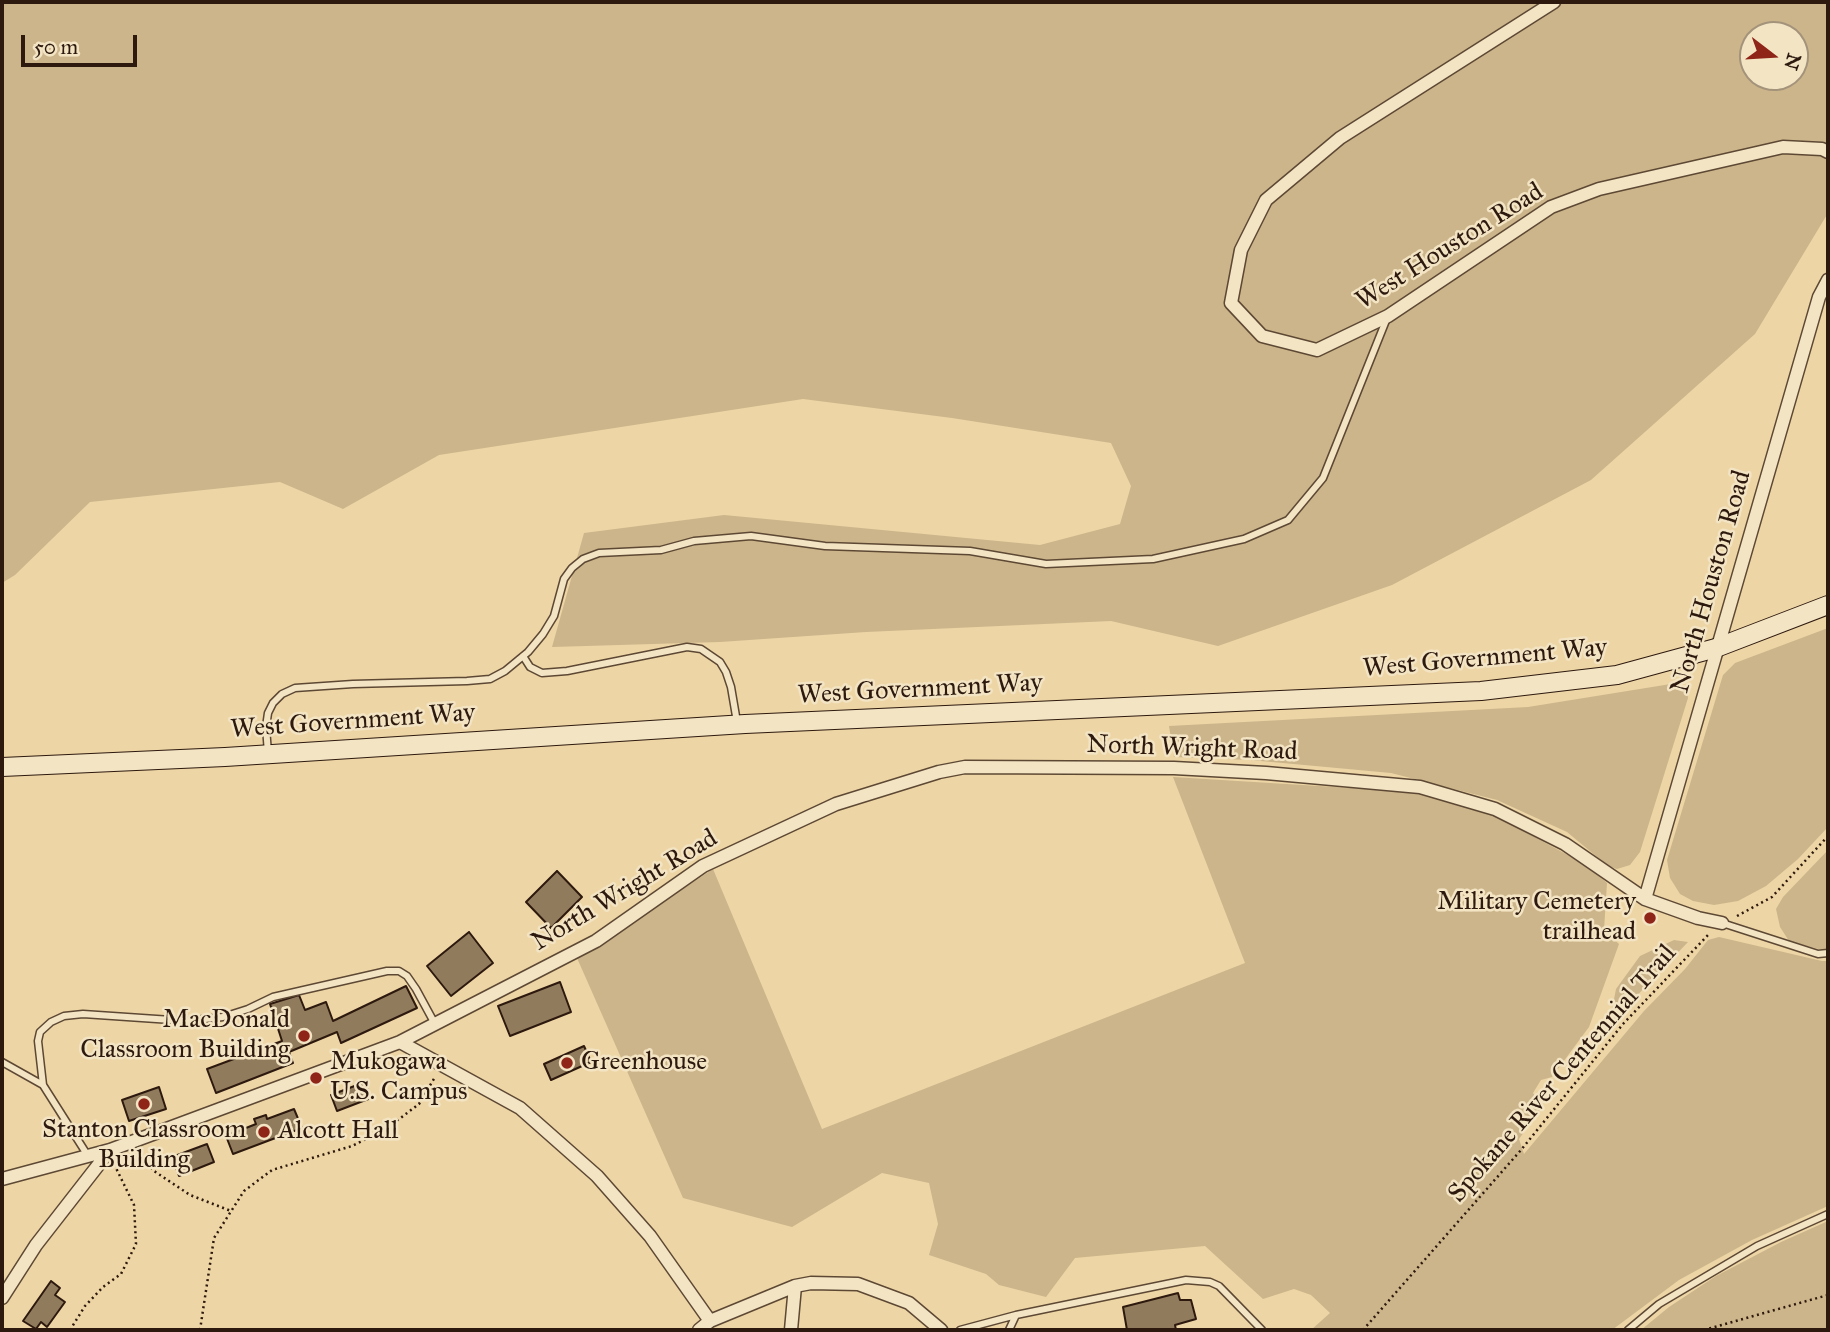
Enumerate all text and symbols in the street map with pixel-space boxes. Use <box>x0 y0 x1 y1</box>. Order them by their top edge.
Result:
scale bar <box>24 21 140 65</box>
north arrow <box>1739 21 1809 91</box>
text: 50 m <box>34 34 78 60</box>
text: N <box>1779 51 1806 73</box>
street label: West Houston Road <box>1351 177 1549 317</box>
street label: North Houston Road <box>1665 467 1759 697</box>
street label: West Government Way <box>1361 633 1609 685</box>
street label: West Government Way <box>797 668 1043 712</box>
street label: West Government Way <box>230 698 476 746</box>
street label: North Wright Road <box>1086 730 1298 768</box>
street label: North Wright Road <box>527 823 723 959</box>
place label: Military Cemetery trailhead <box>1437 887 1636 948</box>
marker: Military Cemetery trailhead <box>1642 910 1658 926</box>
street label: Spokane River Centennial Trail <box>1442 939 1684 1209</box>
place label: MacDonald Classroom Building <box>80 1005 290 1066</box>
marker: MacDonald Classroom Building <box>296 1028 312 1044</box>
place label: Mukogawa U.S. Campus <box>330 1047 468 1108</box>
place label: Greenhouse <box>581 1047 707 1079</box>
marker: Greenhouse <box>559 1055 575 1071</box>
marker: Mukogawa U.S. Campus <box>308 1070 324 1086</box>
marker: Stanton Classroom Building <box>136 1096 152 1112</box>
place label: Stanton Classroom Building <box>42 1115 246 1176</box>
place label: Alcott Hall <box>278 1116 398 1148</box>
marker: Alcott Hall <box>256 1124 272 1140</box>

